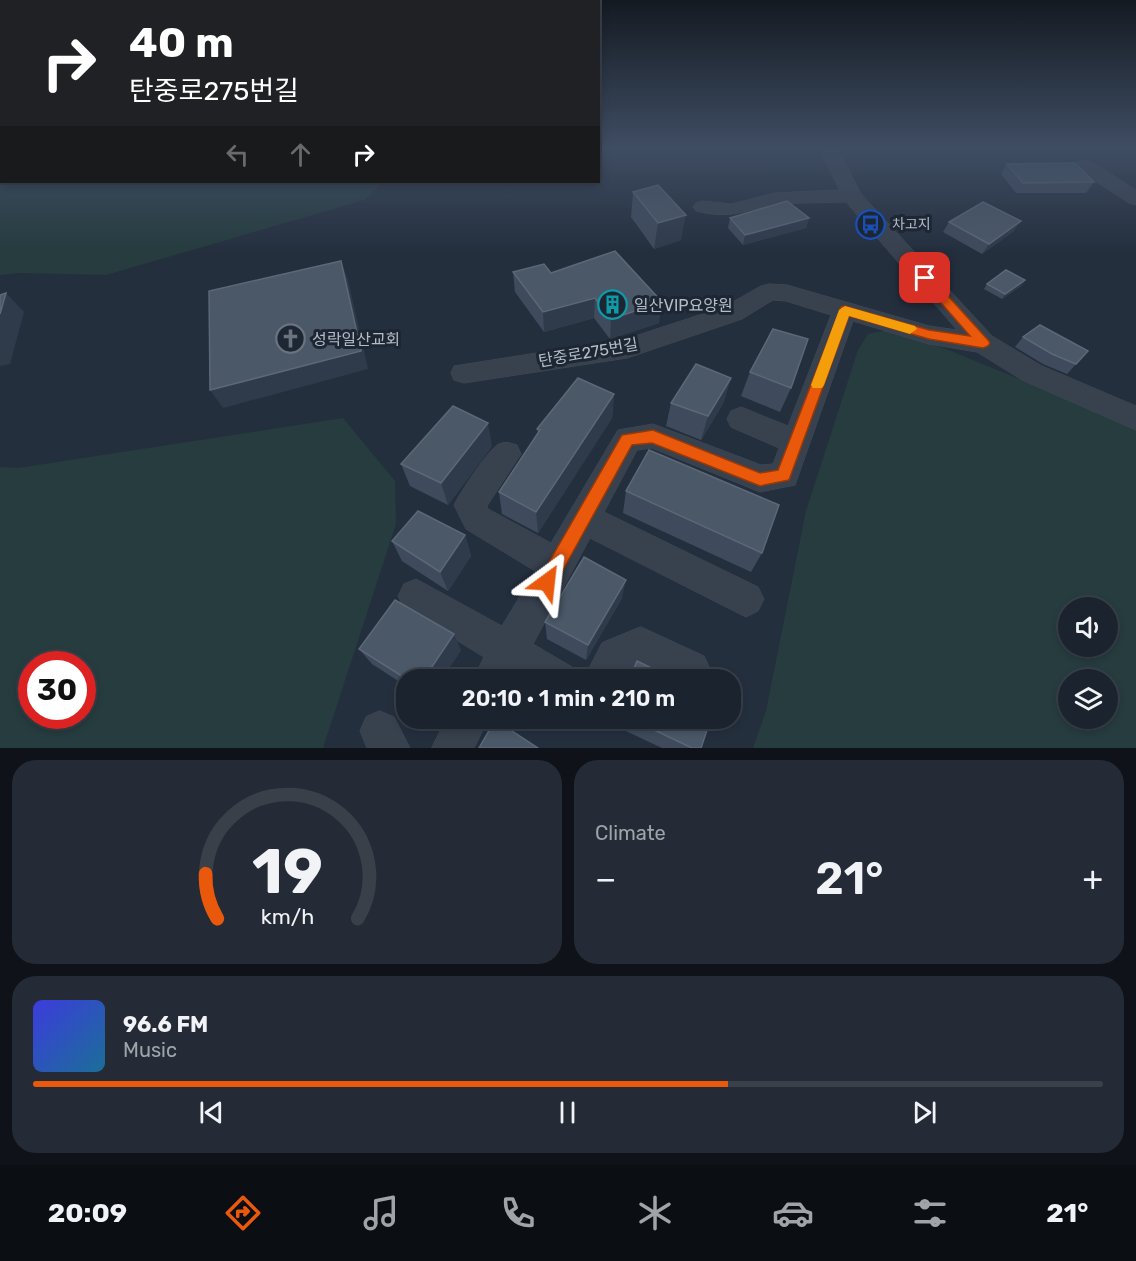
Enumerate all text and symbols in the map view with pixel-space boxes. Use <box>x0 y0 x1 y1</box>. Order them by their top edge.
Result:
text: 40 m <box>129 18 234 68</box>
icon: right <box>30 24 108 102</box>
text: 탄중로275번길 <box>129 75 299 107</box>
icon: left <box>221 138 254 171</box>
icon: ahead <box>284 138 317 171</box>
icon: right <box>347 138 380 171</box>
bus stop icon: 차고지 <box>855 208 887 240</box>
place label: 차고지 <box>892 216 931 233</box>
pin <box>899 252 950 303</box>
icon: arrive <box>908 261 941 294</box>
building icon: 일산VIP요양원 <box>597 289 629 321</box>
place label: 일산VIP요양원 <box>634 296 733 315</box>
church icon: 성락일산교회 <box>275 323 307 355</box>
place label: 성락일산교회 <box>312 330 400 349</box>
street label: 탄중로275번길 <box>537 334 639 371</box>
position arrow <box>515 550 579 614</box>
map controls <box>1058 597 1118 729</box>
button: sound <box>1058 597 1118 657</box>
speed limit sign: 30 <box>18 651 96 729</box>
button: layers <box>1058 669 1118 729</box>
text: 20:10 · 1 min · 210 m <box>462 685 675 712</box>
text: Climate <box>595 821 666 845</box>
text: 19 <box>251 835 323 909</box>
text: 21° <box>815 852 884 905</box>
text: − <box>595 859 616 898</box>
text: + <box>1082 859 1103 898</box>
text: km/h <box>260 904 314 929</box>
text: 96.6 FM <box>123 1011 208 1038</box>
text: Music <box>123 1038 177 1062</box>
icon: previous <box>195 1096 228 1129</box>
icon: pause <box>551 1096 584 1129</box>
icon: next <box>908 1096 941 1129</box>
icon: directions <box>222 1192 264 1234</box>
icon: music <box>360 1192 402 1234</box>
icon: phone <box>497 1192 539 1234</box>
icon: climate <box>634 1192 676 1234</box>
icon: car <box>772 1192 814 1234</box>
icon: filters <box>909 1192 951 1234</box>
text: 20:09 <box>48 1197 127 1229</box>
text: 21° <box>1046 1197 1088 1229</box>

